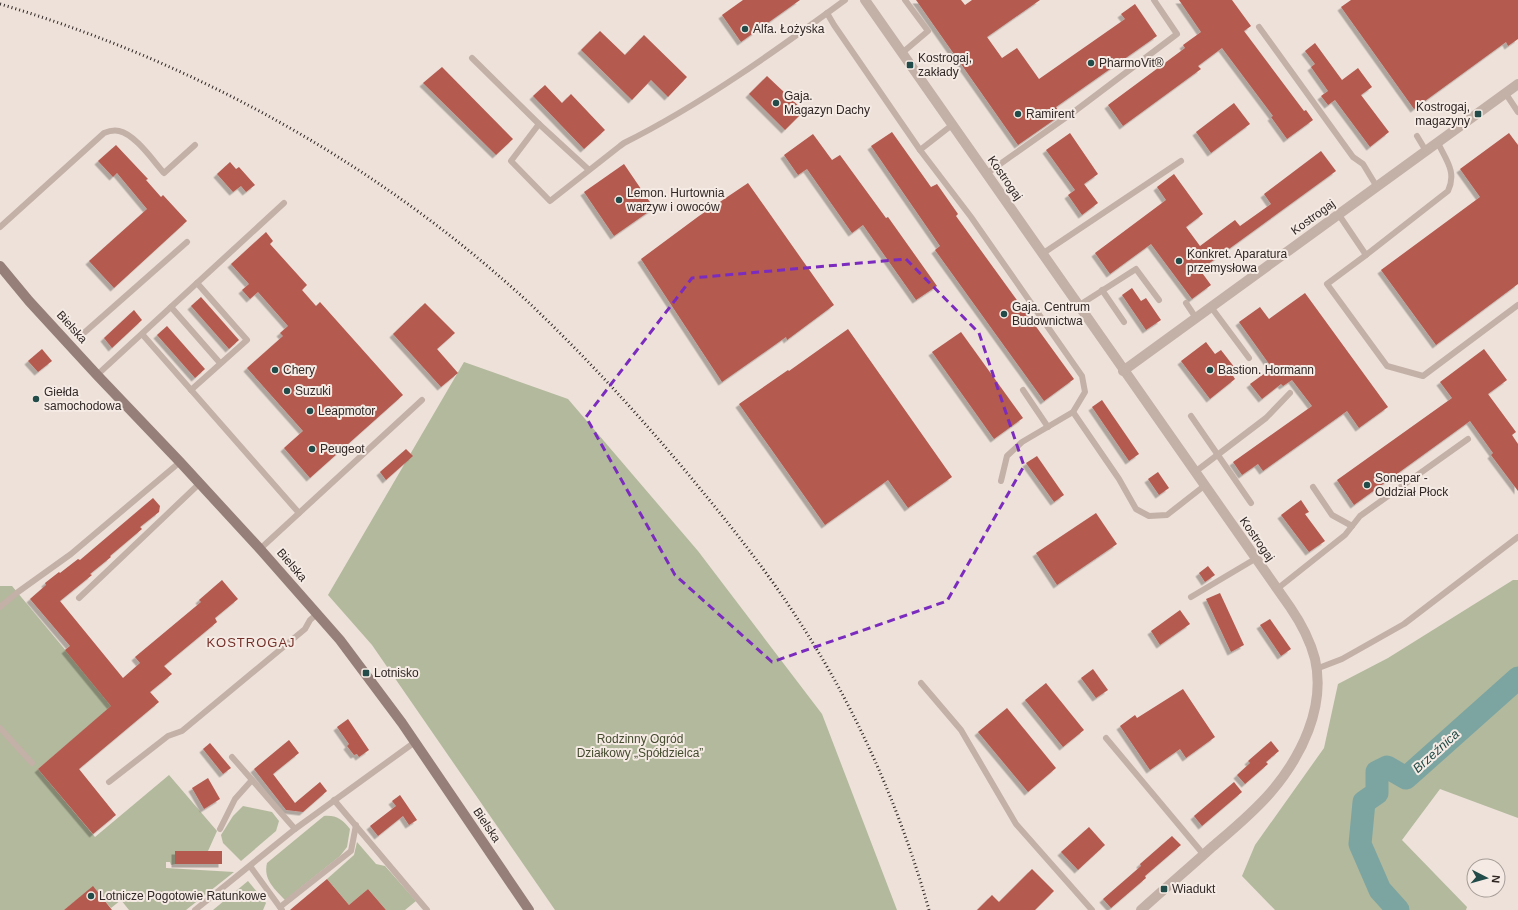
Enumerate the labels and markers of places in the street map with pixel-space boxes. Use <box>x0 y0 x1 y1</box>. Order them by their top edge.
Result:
place label: Alfa. Łożyska <box>753 22 825 36</box>
marker: Alfa. Łożyska <box>740 24 750 34</box>
place label: Kostrogaj, zakłady <box>918 51 972 79</box>
place label: PharmoVit® <box>1099 56 1164 70</box>
marker: PharmoVit® <box>1086 58 1096 68</box>
marker: Kostrogaj, zakłady <box>905 60 915 70</box>
place label: Gaja. Magazyn Dachy <box>784 89 870 117</box>
marker: Gaja. Magazyn Dachy <box>771 98 781 108</box>
place label: Kostrogaj, magazyny <box>1415 100 1470 128</box>
place label: Ramirent <box>1026 107 1075 121</box>
marker: Ramirent <box>1013 109 1023 119</box>
marker: Kostrogaj, magazyny <box>1473 109 1483 119</box>
place label: Lemon. Hurtownia warzyw i owoców <box>626 186 725 214</box>
marker: Lemon. Hurtownia warzyw i owoców <box>614 195 624 205</box>
place label: Konkret. Aparatura przemysłowa <box>1187 247 1287 275</box>
marker: Konkret. Aparatura przemysłowa <box>1174 256 1184 266</box>
place label: Gaja. Centrum Budownictwa <box>1012 300 1090 328</box>
marker: Gaja. Centrum Budownictwa <box>999 309 1009 319</box>
place label: Chery <box>283 363 315 377</box>
place label: Bastion. Hormann <box>1218 363 1314 377</box>
marker: Chery <box>270 365 280 375</box>
marker: Bastion. Hormann <box>1205 365 1215 375</box>
place label: Suzuki <box>295 384 331 398</box>
place label: Giełda samochodowa <box>44 385 122 413</box>
marker: Suzuki <box>282 386 292 396</box>
marker: Giełda samochodowa <box>31 394 41 404</box>
place label: Leapmotor <box>318 404 375 418</box>
marker: Leapmotor <box>305 406 315 416</box>
place label: Peugeot <box>320 442 365 456</box>
marker: Peugeot <box>307 444 317 454</box>
place label: Sonepar - Oddział Płock <box>1375 471 1449 499</box>
marker: Sonepar - Oddział Płock <box>1362 480 1372 490</box>
place label: Lotnisko <box>374 666 419 680</box>
marker: Lotnisko <box>361 668 371 678</box>
place label: Wiadukt <box>1172 882 1216 896</box>
marker: Wiadukt <box>1159 884 1169 894</box>
place label: Lotnicze Pogotowie Ratunkowe <box>99 889 267 903</box>
marker: Lotnicze Pogotowie Ratunkowe <box>86 891 96 901</box>

